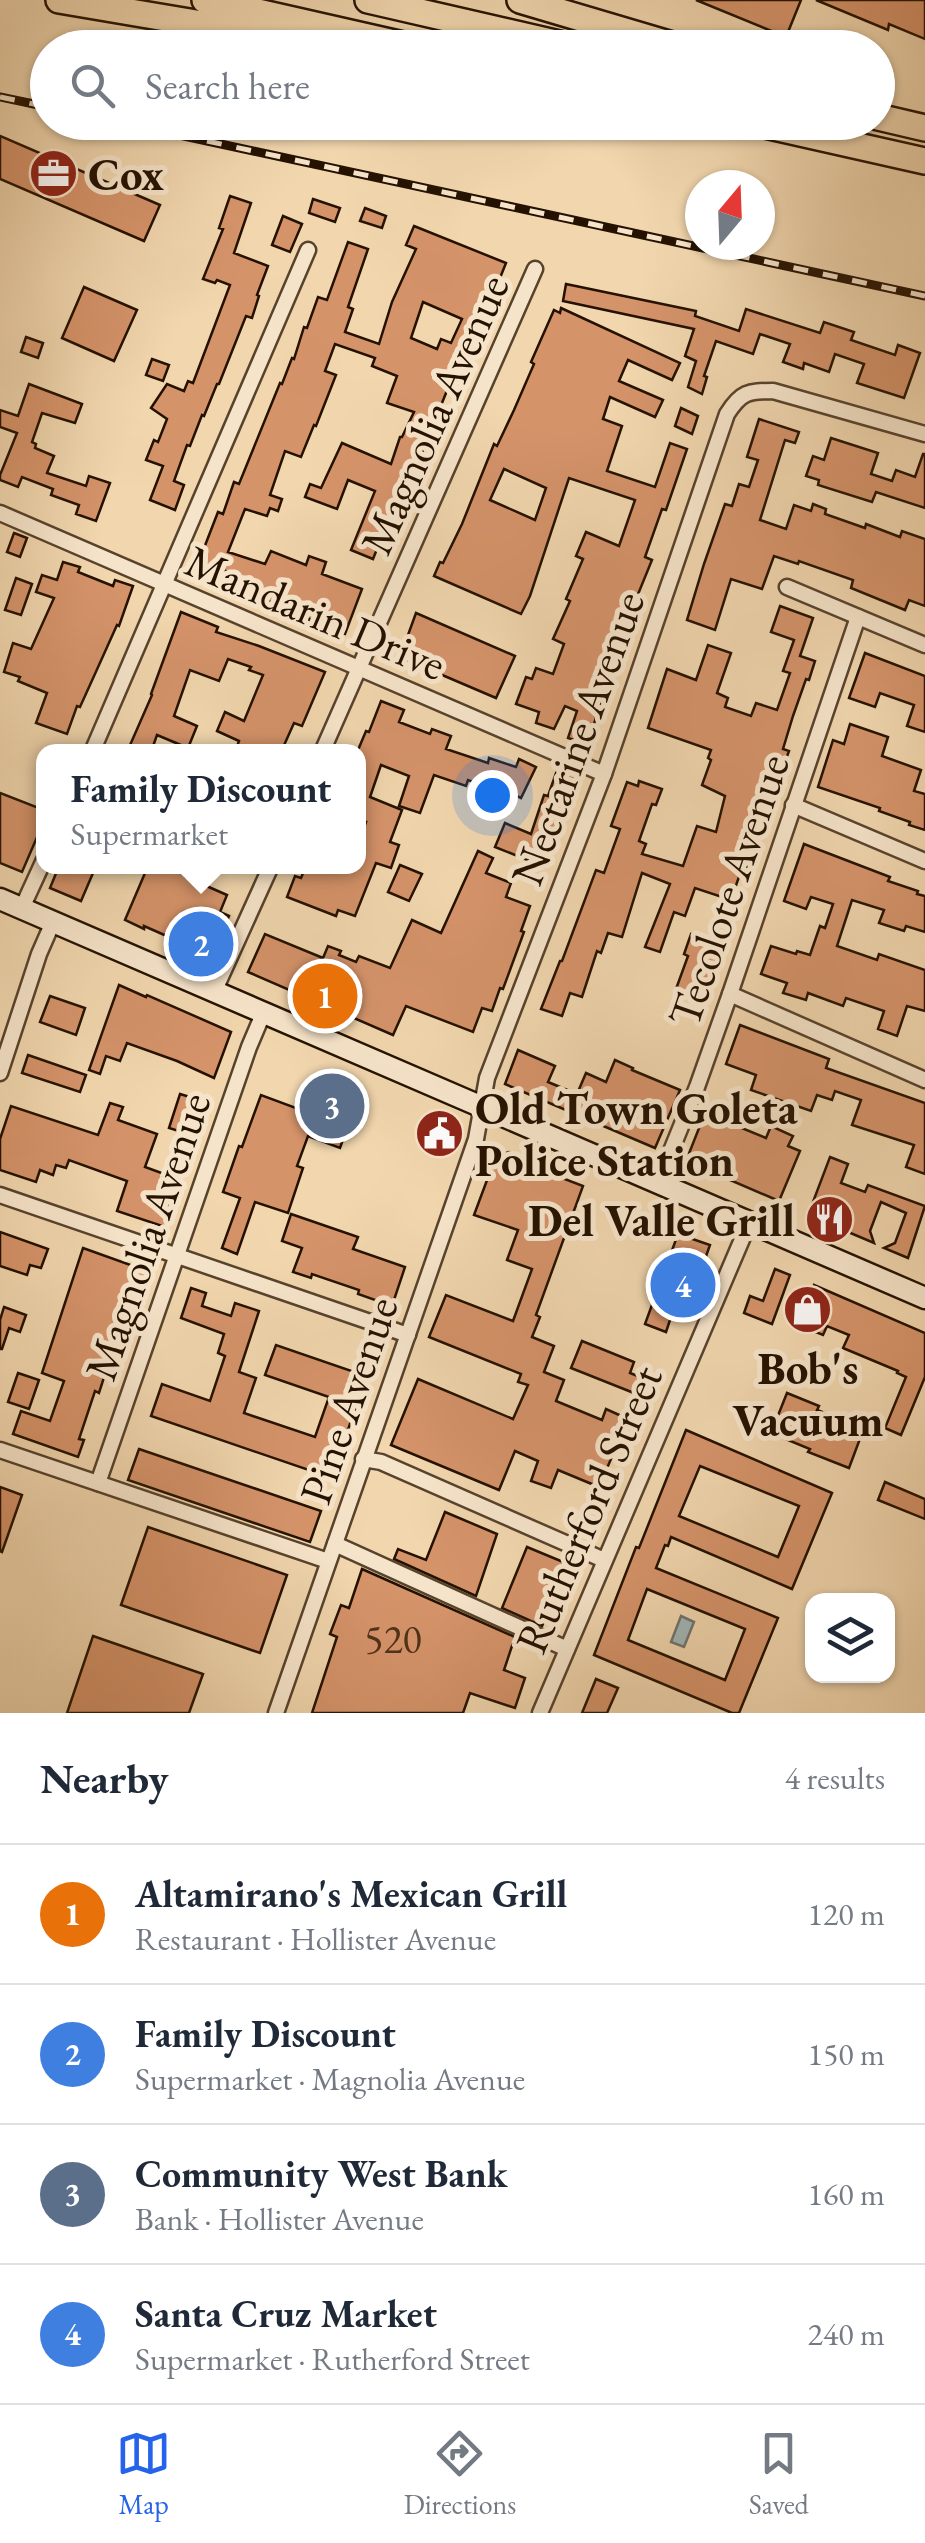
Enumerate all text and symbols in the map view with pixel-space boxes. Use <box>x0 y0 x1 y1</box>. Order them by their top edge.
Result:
search box <box>30 30 895 140</box>
icon: search <box>65 58 120 113</box>
text: Search here <box>145 61 310 110</box>
place label: Cox <box>88 145 164 203</box>
office icon: Cox <box>27 148 79 200</box>
north arrow <box>685 170 775 260</box>
street label: Magnolia Avenue <box>346 265 522 563</box>
street label: Mandarin Drive <box>177 531 455 693</box>
street label: Nectarine Avenue <box>497 583 657 893</box>
popup <box>36 744 366 874</box>
street label: Tecolote Avenue <box>654 746 802 1034</box>
text: Family Discount <box>71 764 331 813</box>
your location <box>467 770 518 821</box>
text: Supermarket <box>71 813 228 855</box>
pin: 2 <box>168 906 234 982</box>
pin: 1 <box>292 958 358 1034</box>
pin: 3 <box>300 1068 364 1144</box>
place label: Old Town Goleta Police Station <box>475 1079 798 1189</box>
street label: Magnolia Avenue <box>71 1085 223 1387</box>
public building icon: Old Town Goleta Police Station <box>414 1108 466 1160</box>
place label: Del Valle Grill <box>528 1191 795 1249</box>
restaurant icon: Del Valle Grill <box>804 1194 856 1246</box>
pin: 4 <box>650 1248 716 1322</box>
shop icon: Bob's Vacuum <box>782 1284 834 1336</box>
street label: Pine Avenue <box>286 1289 410 1511</box>
place label: Bob's Vacuum <box>732 1339 884 1449</box>
street label: Rutherford Street <box>501 1356 675 1662</box>
map controls <box>805 1593 895 1683</box>
button: layers <box>805 1593 895 1683</box>
house number: 520 <box>364 1613 422 1665</box>
text: Nearby <box>40 1751 169 1806</box>
text: 4 results <box>785 1757 885 1799</box>
text: Altamirano's Mexican Grill <box>135 1869 567 1918</box>
text: 1 <box>64 1893 81 1935</box>
text: 120 m <box>808 1893 885 1935</box>
text: Restaurant · Hollister Avenue <box>135 1918 496 1960</box>
text: Family Discount <box>135 2009 396 2058</box>
text: 2 <box>64 2033 81 2075</box>
text: 150 m <box>808 2033 885 2075</box>
text: Supermarket · Magnolia Avenue <box>135 2058 525 2100</box>
text: Community West Bank <box>135 2149 507 2198</box>
text: 3 <box>64 2173 81 2215</box>
text: 160 m <box>808 2173 885 2215</box>
text: Bank · Hollister Avenue <box>135 2198 424 2240</box>
text: Santa Cruz Market <box>135 2289 437 2338</box>
text: 4 <box>64 2313 81 2355</box>
text: 240 m <box>808 2313 885 2355</box>
text: Supermarket · Rutherford Street <box>135 2338 530 2380</box>
tab: Map <box>116 2426 171 2522</box>
tab: Directions <box>404 2426 516 2522</box>
tab: Saved <box>749 2426 809 2522</box>

